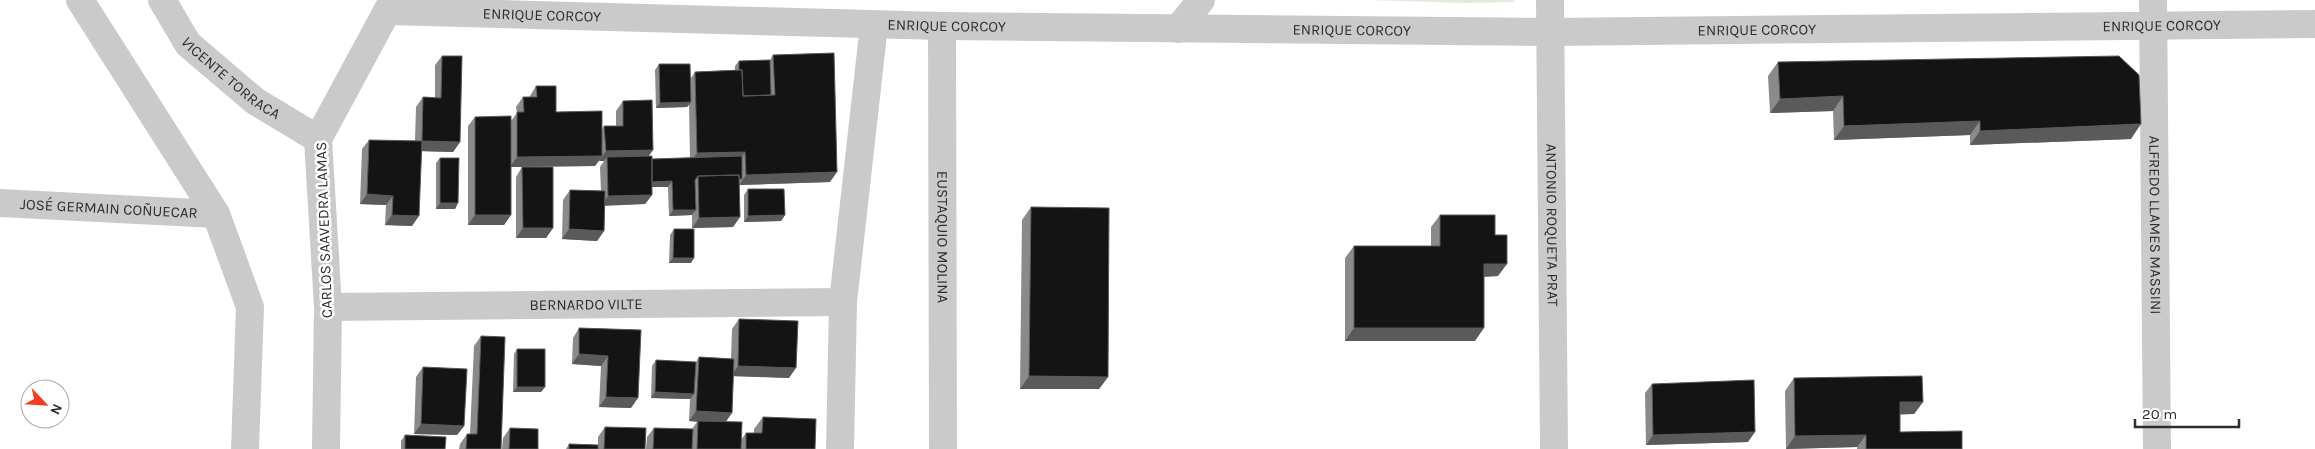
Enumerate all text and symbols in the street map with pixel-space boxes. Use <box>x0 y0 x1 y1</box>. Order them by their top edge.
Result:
street label: ENRIQUE CORCOY <box>482 5 602 26</box>
street label: ENRIQUE CORCOY <box>887 16 1007 36</box>
street label: ENRIQUE CORCOY <box>2102 16 2222 35</box>
street label: ENRIQUE CORCOY <box>1292 20 1412 40</box>
street label: ENRIQUE CORCOY <box>1697 20 1817 39</box>
street label: VICENTE TORRACA <box>177 34 284 123</box>
street label: ALFREDO LLAMES MASSINI <box>2145 135 2165 315</box>
street label: CARLOS SAAVEDRA LAMAS <box>312 142 336 318</box>
street label: ANTONIO ROQUETA PRAT <box>1542 144 1562 307</box>
street label: EUSTAQUIO MOLINA <box>933 171 952 304</box>
street label: JOSÉ GERMAIN COÑUECAR <box>20 195 198 222</box>
street label: BERNARDO VILTE <box>529 295 643 314</box>
north arrow <box>20 379 70 429</box>
scale bar <box>2135 396 2239 428</box>
text: N <box>47 401 66 417</box>
text: 20 m <box>2142 405 2177 423</box>

